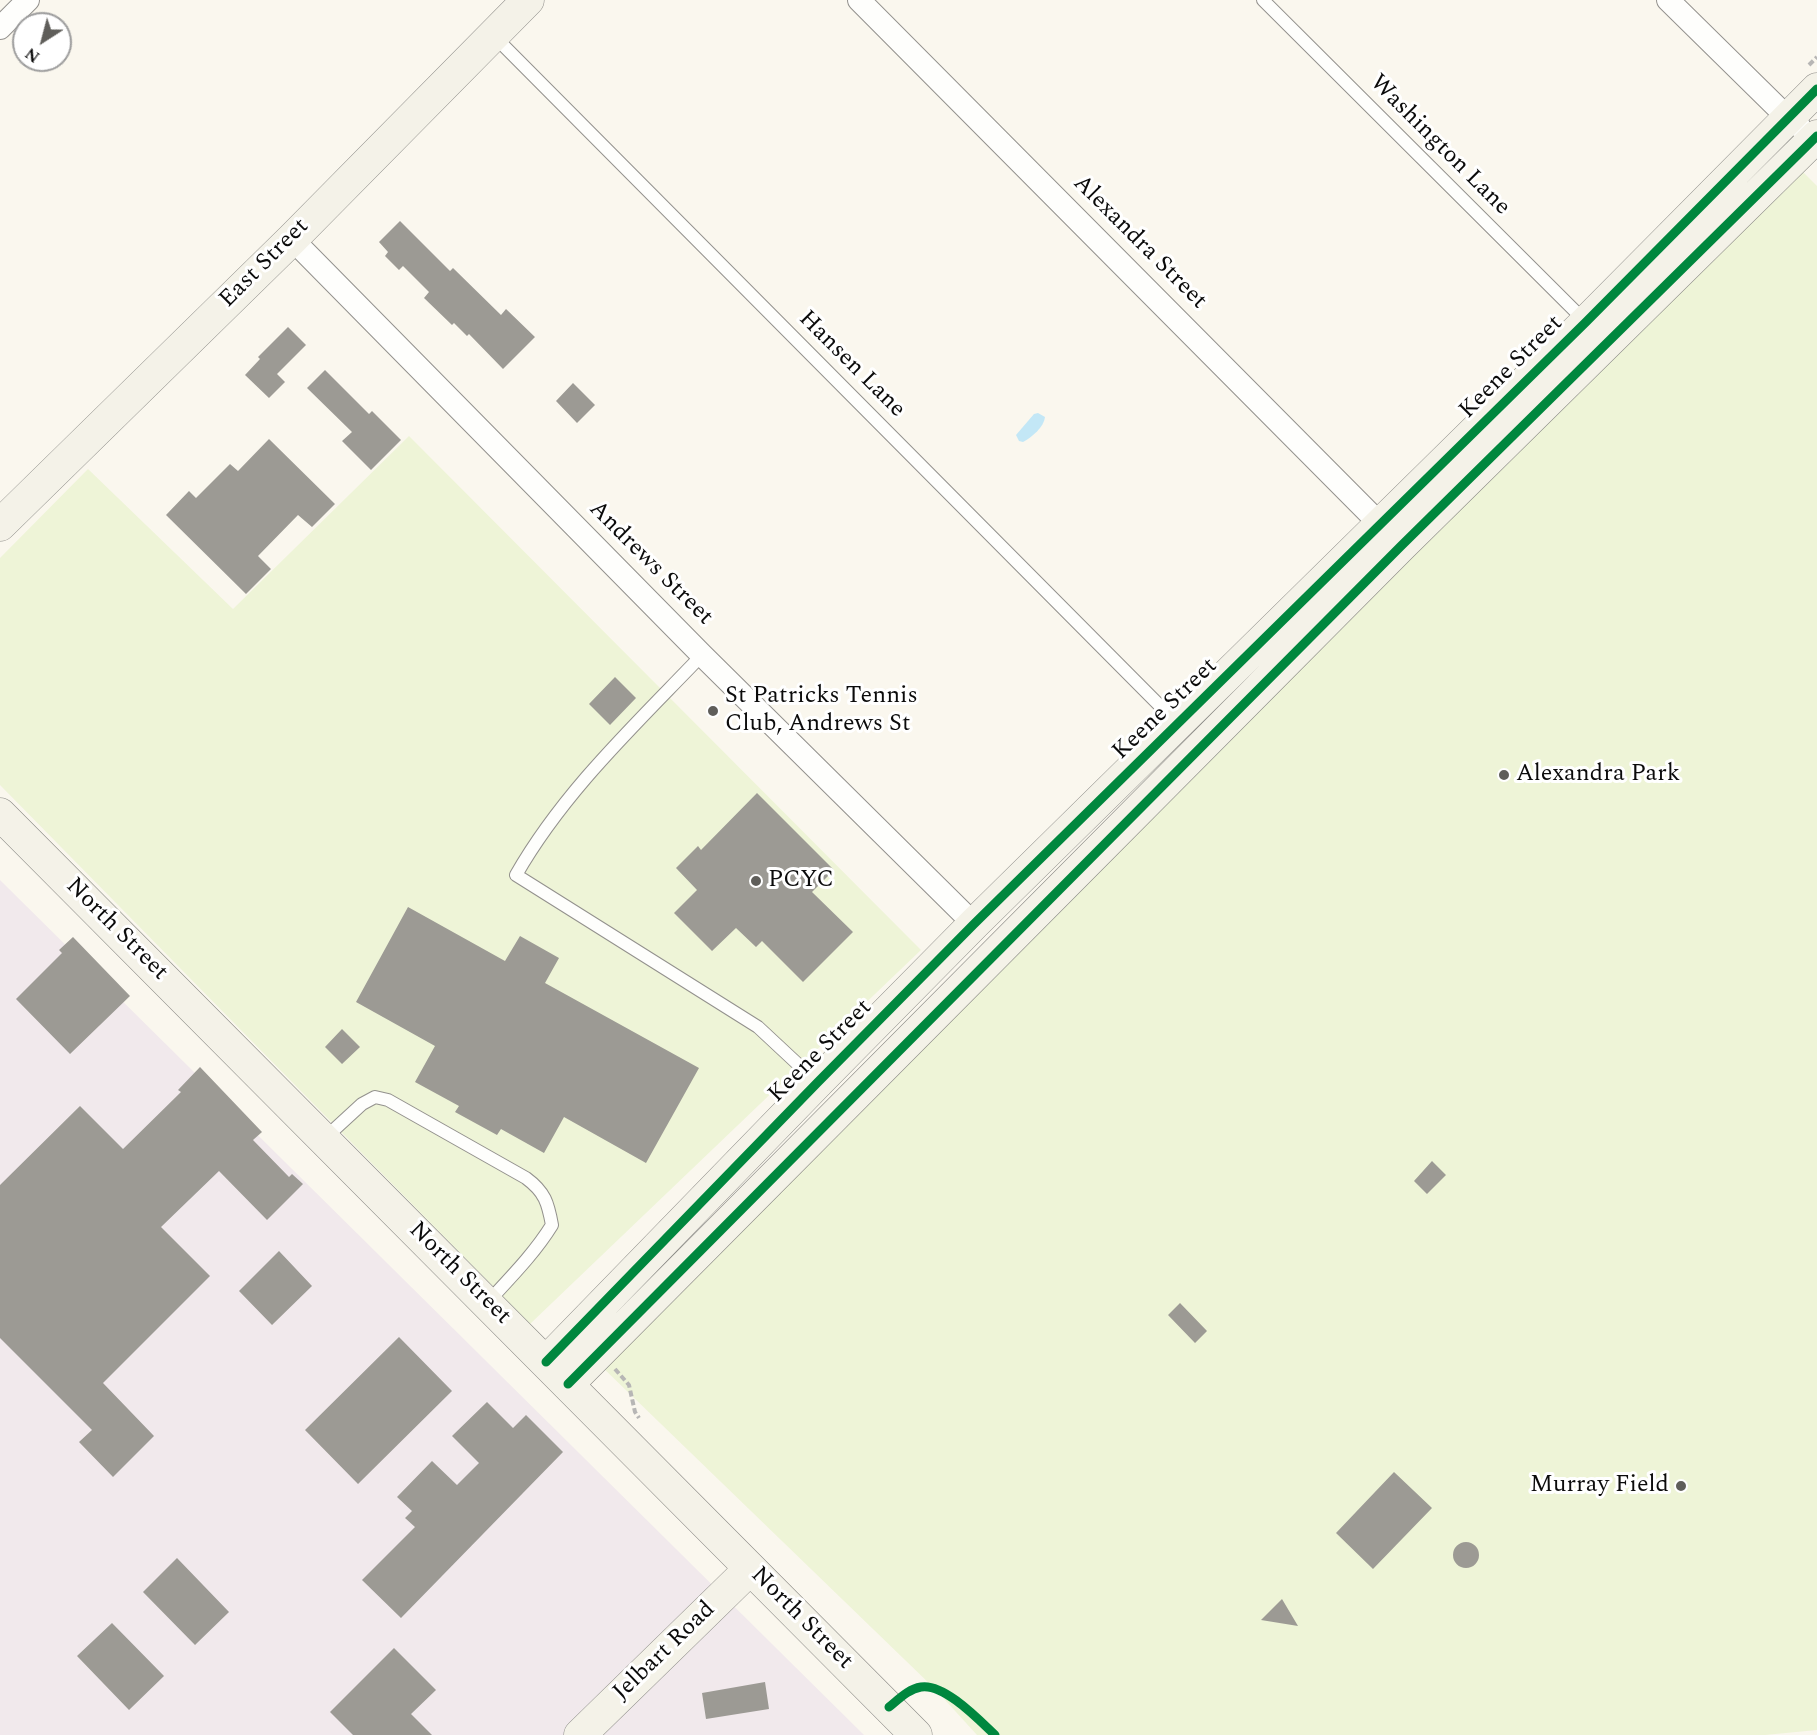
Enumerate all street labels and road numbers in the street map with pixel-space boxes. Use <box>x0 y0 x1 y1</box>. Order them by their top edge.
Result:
street label: Washington Lane <box>1363 70 1515 222</box>
street label: Alexandra Street <box>1066 170 1212 316</box>
street label: East Street <box>214 213 316 315</box>
street label: Hansen Lane <box>791 305 911 425</box>
street label: Keene Street <box>1454 310 1570 426</box>
street label: Andrews Street <box>582 496 718 632</box>
street label: Keene Street <box>1108 653 1224 767</box>
street label: North Street <box>59 873 173 987</box>
street label: Keene Street <box>763 994 879 1110</box>
street label: North Street <box>402 1217 516 1331</box>
street label: North Street <box>744 1562 858 1676</box>
street label: Jelbart Road <box>608 1596 722 1708</box>

